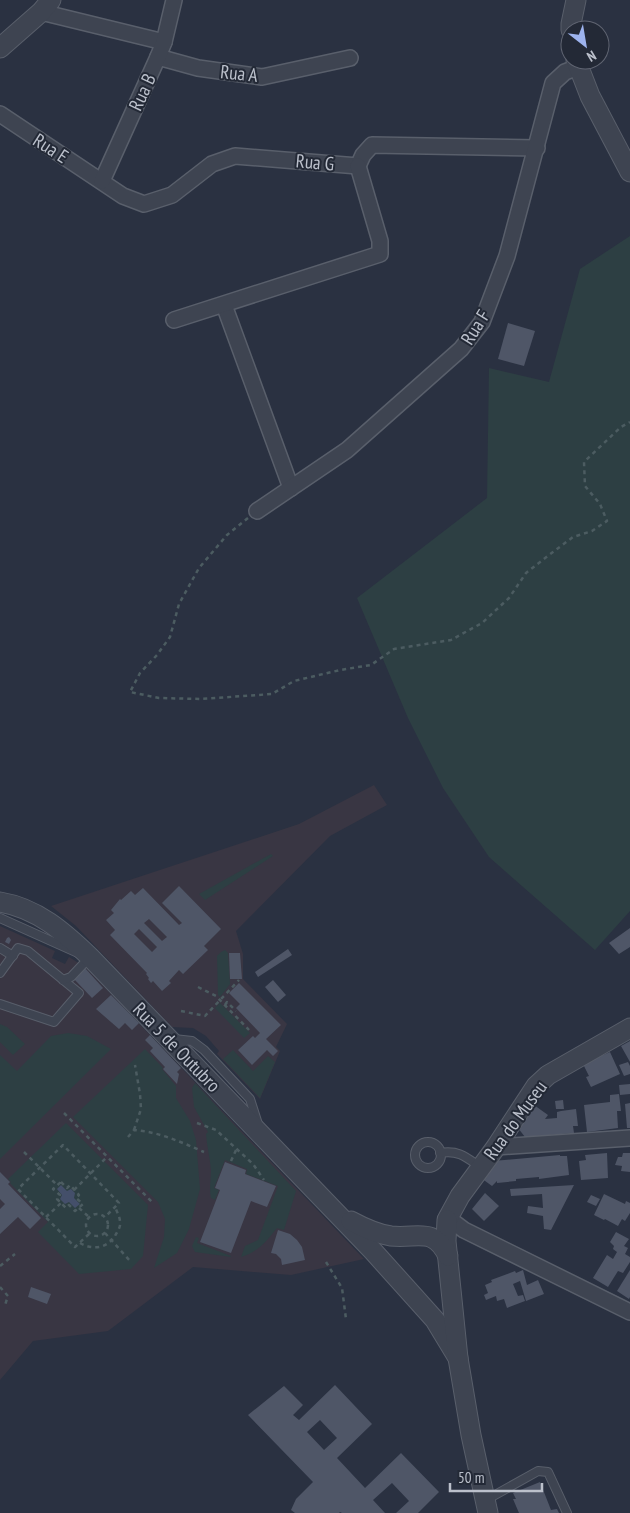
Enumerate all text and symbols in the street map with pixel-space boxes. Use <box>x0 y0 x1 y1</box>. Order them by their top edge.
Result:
north arrow <box>560 20 610 70</box>
text: N <box>584 46 600 66</box>
street label: Rua A <box>219 59 259 87</box>
street label: Rua B <box>123 70 161 114</box>
street label: Rua E <box>29 128 73 168</box>
street label: Rua G <box>295 148 335 176</box>
street label: Rua F <box>455 305 495 349</box>
street label: Rua 5 de Outubro <box>128 997 226 1097</box>
street label: Rua do Museu <box>478 1076 552 1164</box>
scale bar <box>450 1460 542 1492</box>
text: 50 m <box>458 1468 484 1487</box>

